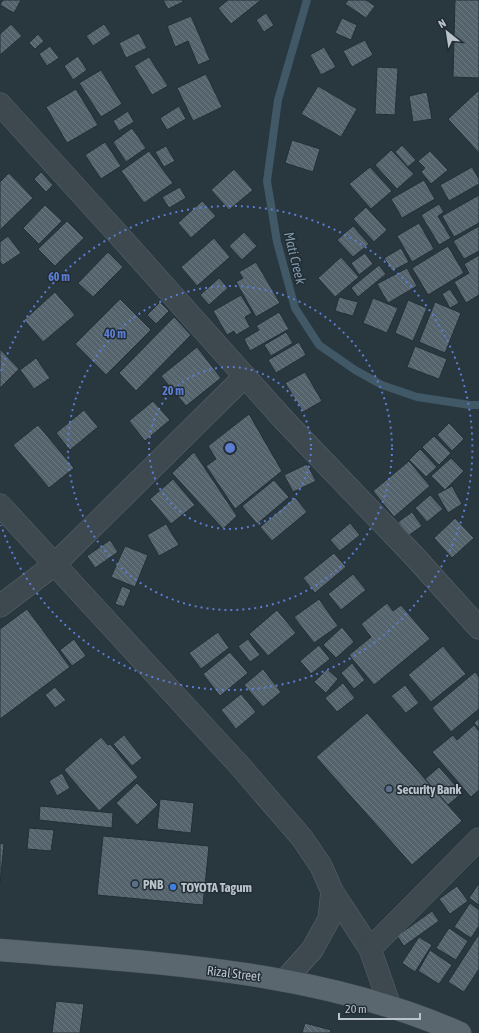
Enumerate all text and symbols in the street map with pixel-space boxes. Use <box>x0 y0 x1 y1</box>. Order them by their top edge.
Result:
north arrow <box>427 12 467 52</box>
text: N <box>436 17 448 30</box>
water label: Mati Creek <box>281 230 309 287</box>
text: 60 m <box>48 270 70 284</box>
text: 40 m <box>103 327 126 341</box>
text: 20 m <box>162 384 184 398</box>
centre of rings <box>223 441 237 455</box>
place label: Security Bank <box>397 782 462 797</box>
marker: Security Bank <box>384 784 394 794</box>
place label: PNB <box>143 877 164 892</box>
marker: PNB <box>130 879 140 889</box>
place label: TOYOTA Tagum <box>181 880 252 895</box>
marker: TOYOTA Tagum <box>168 882 178 892</box>
street label: Rizal Street <box>206 963 262 984</box>
scale bar <box>339 995 420 1021</box>
text: 20 m <box>345 1002 367 1016</box>

